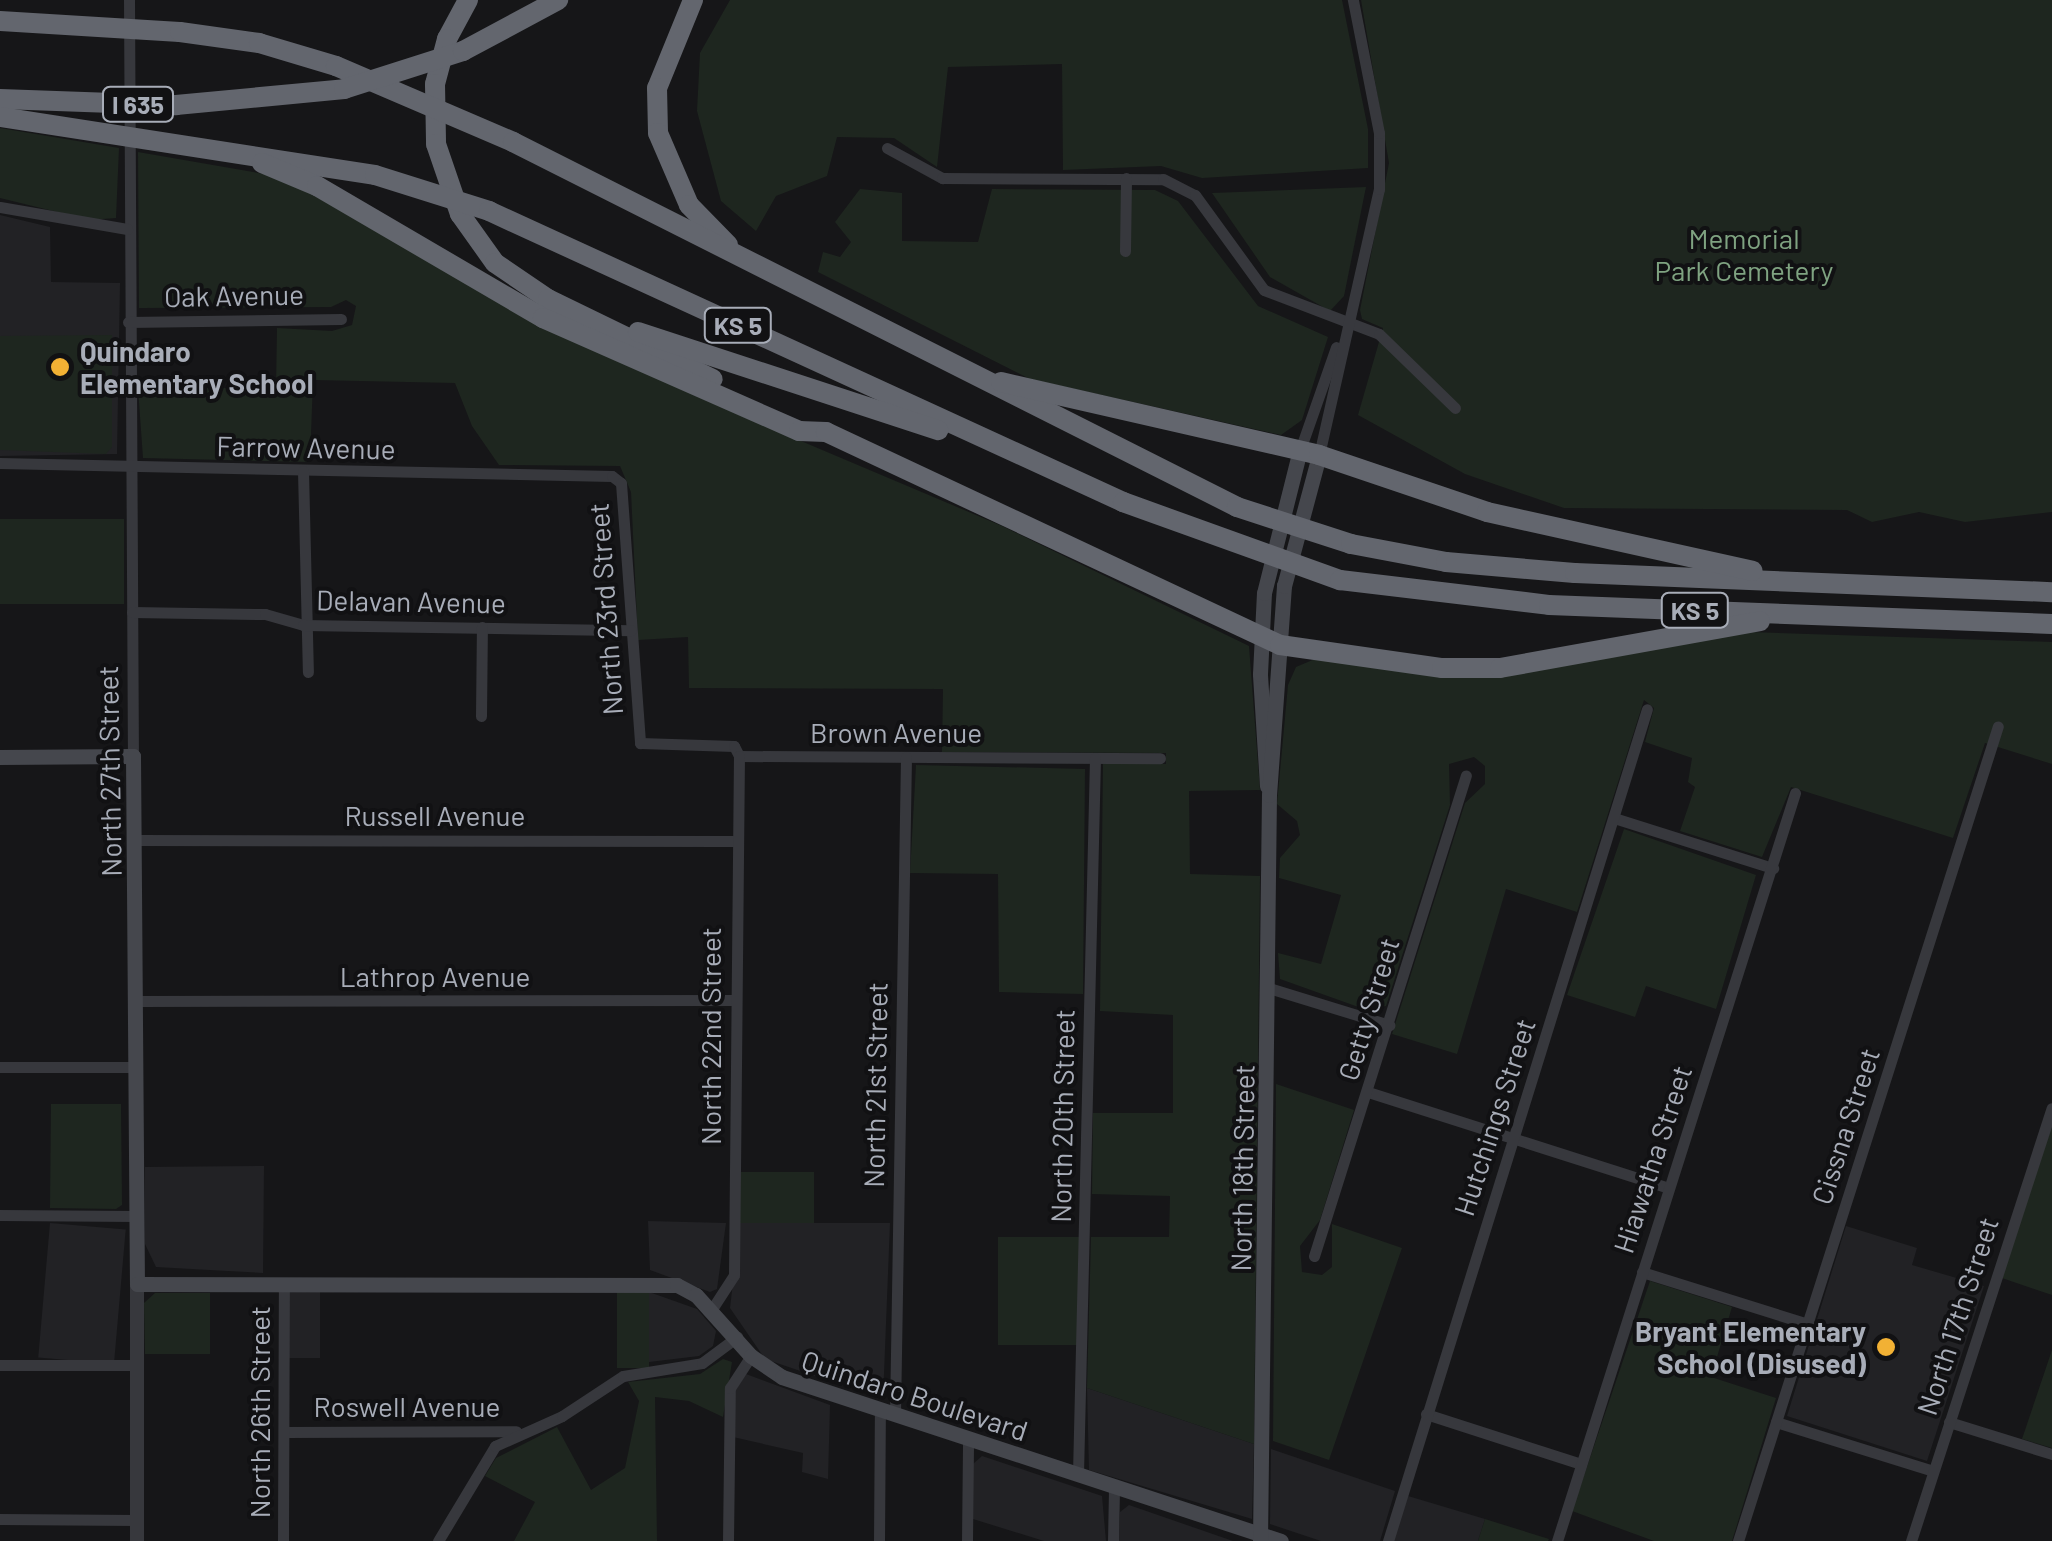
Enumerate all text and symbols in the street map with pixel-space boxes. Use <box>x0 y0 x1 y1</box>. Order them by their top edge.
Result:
road number: I 635 <box>100 84 176 124</box>
park label: Memorial Park Cemetery <box>1655 221 1833 287</box>
street label: Oak Avenue <box>164 277 304 313</box>
road number: KS 5 <box>703 305 773 345</box>
place label: Quindaro Elementary School <box>80 334 313 400</box>
marker: Quindaro Elementary School <box>49 356 71 378</box>
street label: Farrow Avenue <box>216 429 396 465</box>
street label: North 23rd Street <box>581 502 629 716</box>
street label: Delavan Avenue <box>316 583 506 619</box>
road number: KS 5 <box>1660 590 1730 630</box>
street label: North 27th Street <box>90 665 128 877</box>
street label: Brown Avenue <box>810 715 982 749</box>
street label: Russell Avenue <box>344 798 526 832</box>
street label: North 22nd Street <box>693 927 727 1145</box>
street label: Getty Street <box>1330 934 1406 1084</box>
street label: Lathrop Avenue <box>340 959 530 993</box>
street label: North 21st Street <box>856 982 894 1188</box>
street label: North 20th Street <box>1043 1009 1081 1223</box>
street label: Hutchings Street <box>1446 1014 1542 1220</box>
street label: Cissna Street <box>1804 1044 1886 1208</box>
street label: Hiawatha Street <box>1606 1061 1698 1257</box>
street label: North 18th Street <box>1223 1064 1261 1272</box>
street label: North 17th Street <box>1909 1213 2005 1419</box>
street label: North 26th Street <box>242 1306 276 1518</box>
place label: Bryant Elementary School (Disused) <box>1635 1314 1866 1380</box>
marker: Bryant Elementary School (Disused) <box>1875 1336 1897 1358</box>
street label: Quindaro Boulevard <box>798 1343 1032 1447</box>
street label: Roswell Avenue <box>313 1389 501 1423</box>

